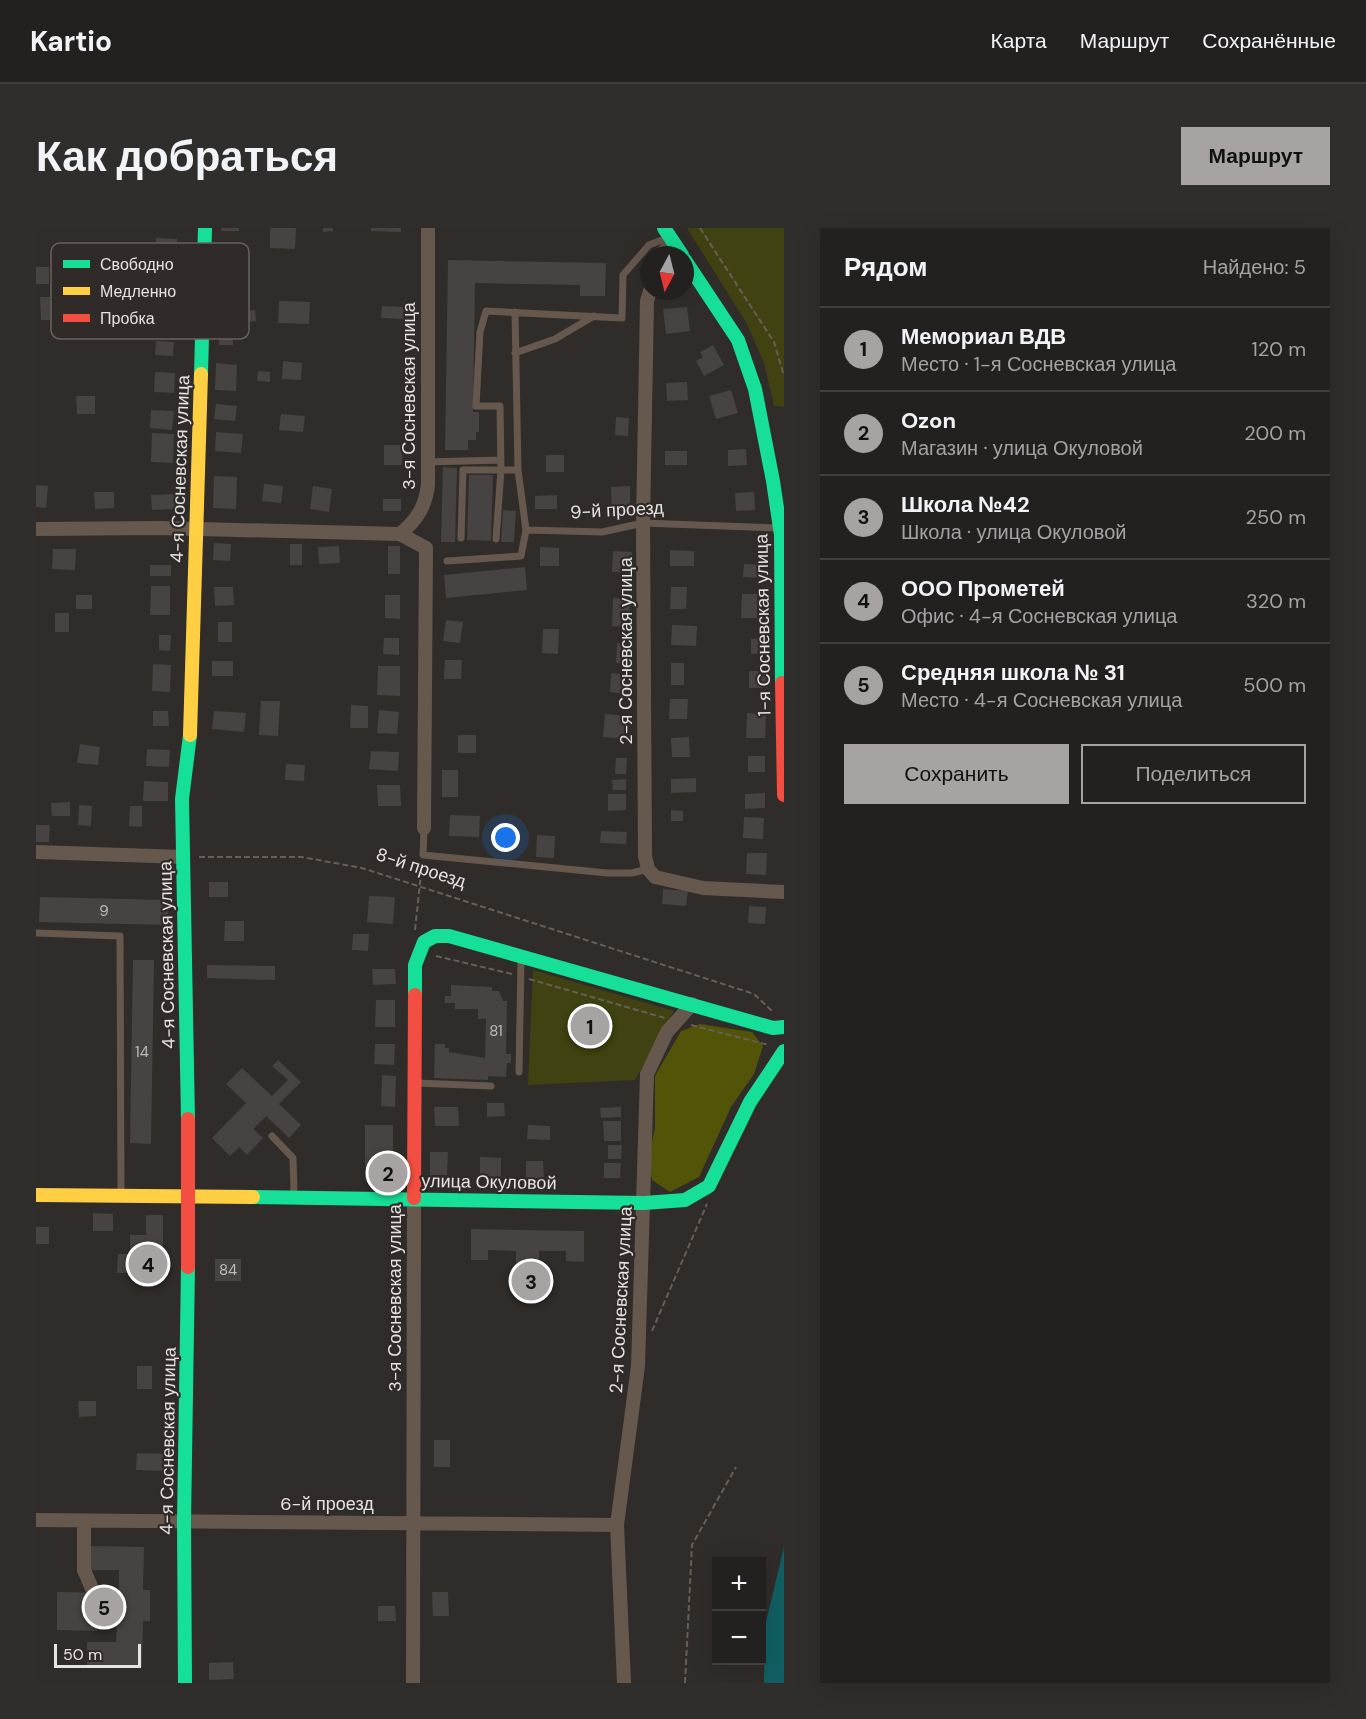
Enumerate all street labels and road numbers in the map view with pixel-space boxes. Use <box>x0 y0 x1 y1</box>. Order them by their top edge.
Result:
street label: 3-я Сосневская улица <box>397 301 421 490</box>
street label: 4-я Сосневская улица <box>165 374 195 563</box>
street label: 9-й проезд <box>570 496 665 524</box>
street label: 1-я Сосневская улица <box>749 533 777 716</box>
street label: 2-я Сосневская улица <box>614 556 638 745</box>
street label: 8-й проезд <box>373 842 470 894</box>
street label: 4-я Сосневская улица <box>153 860 181 1049</box>
street label: улица Окуловой <box>421 1169 557 1195</box>
street label: 3-я Сосневская улица <box>383 1203 407 1392</box>
street label: 2-я Сосневская улица <box>604 1205 638 1394</box>
street label: 4-я Сосневская улица <box>154 1346 182 1535</box>
street label: 6-й проезд <box>280 1492 374 1516</box>

